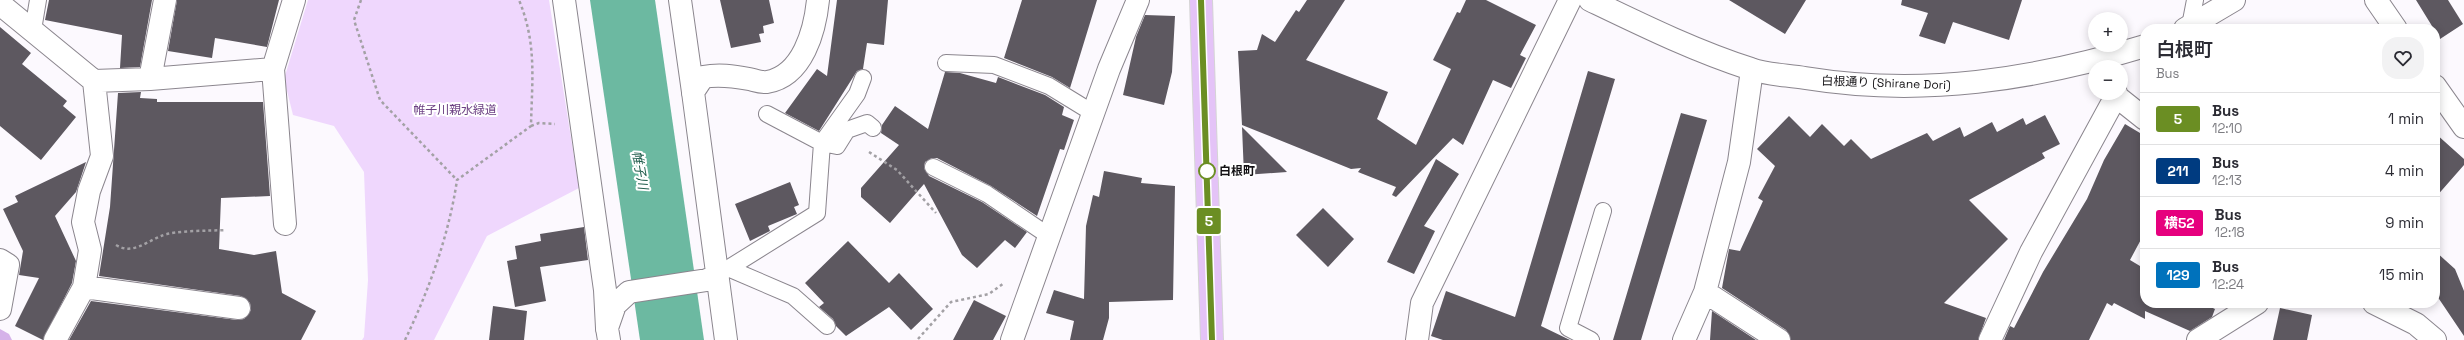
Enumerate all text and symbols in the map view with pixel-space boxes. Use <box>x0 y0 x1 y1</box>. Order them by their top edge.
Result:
map controls <box>2088 12 2128 100</box>
button: + <box>2088 12 2128 52</box>
text: 白根町 <box>2156 37 2213 62</box>
button: heart <box>2382 37 2424 79</box>
button: − <box>2088 60 2128 100</box>
text: Bus <box>2156 65 2179 82</box>
street label: 白根通り (Shirane Dori) <box>1821 73 1951 93</box>
text: Bus <box>2212 101 2239 120</box>
park label: 帷子川親水緑道 <box>413 102 497 118</box>
text: 1 min <box>2388 109 2424 128</box>
text: 5 <box>2174 110 2182 128</box>
text: 12:10 <box>2212 120 2242 137</box>
water label: 帷子川 <box>628 149 652 193</box>
text: Bus <box>2212 153 2239 172</box>
text: 4 min <box>2385 161 2424 180</box>
marker: 白根町 <box>1198 162 1216 180</box>
text: 211 <box>2168 162 2188 180</box>
place label: 白根町 <box>1219 163 1255 179</box>
text: 12:13 <box>2212 172 2242 189</box>
text: Bus <box>2215 205 2242 224</box>
line badge: 5 <box>1196 208 1222 234</box>
text: 5 <box>1205 212 1213 230</box>
text: 9 min <box>2385 213 2424 232</box>
text: 横52 <box>2164 214 2195 232</box>
text: 12:18 <box>2215 224 2245 241</box>
text: Bus <box>2212 257 2239 276</box>
text: 15 min <box>2379 265 2424 284</box>
text: 129 <box>2166 266 2190 284</box>
text: 12:24 <box>2212 276 2244 293</box>

